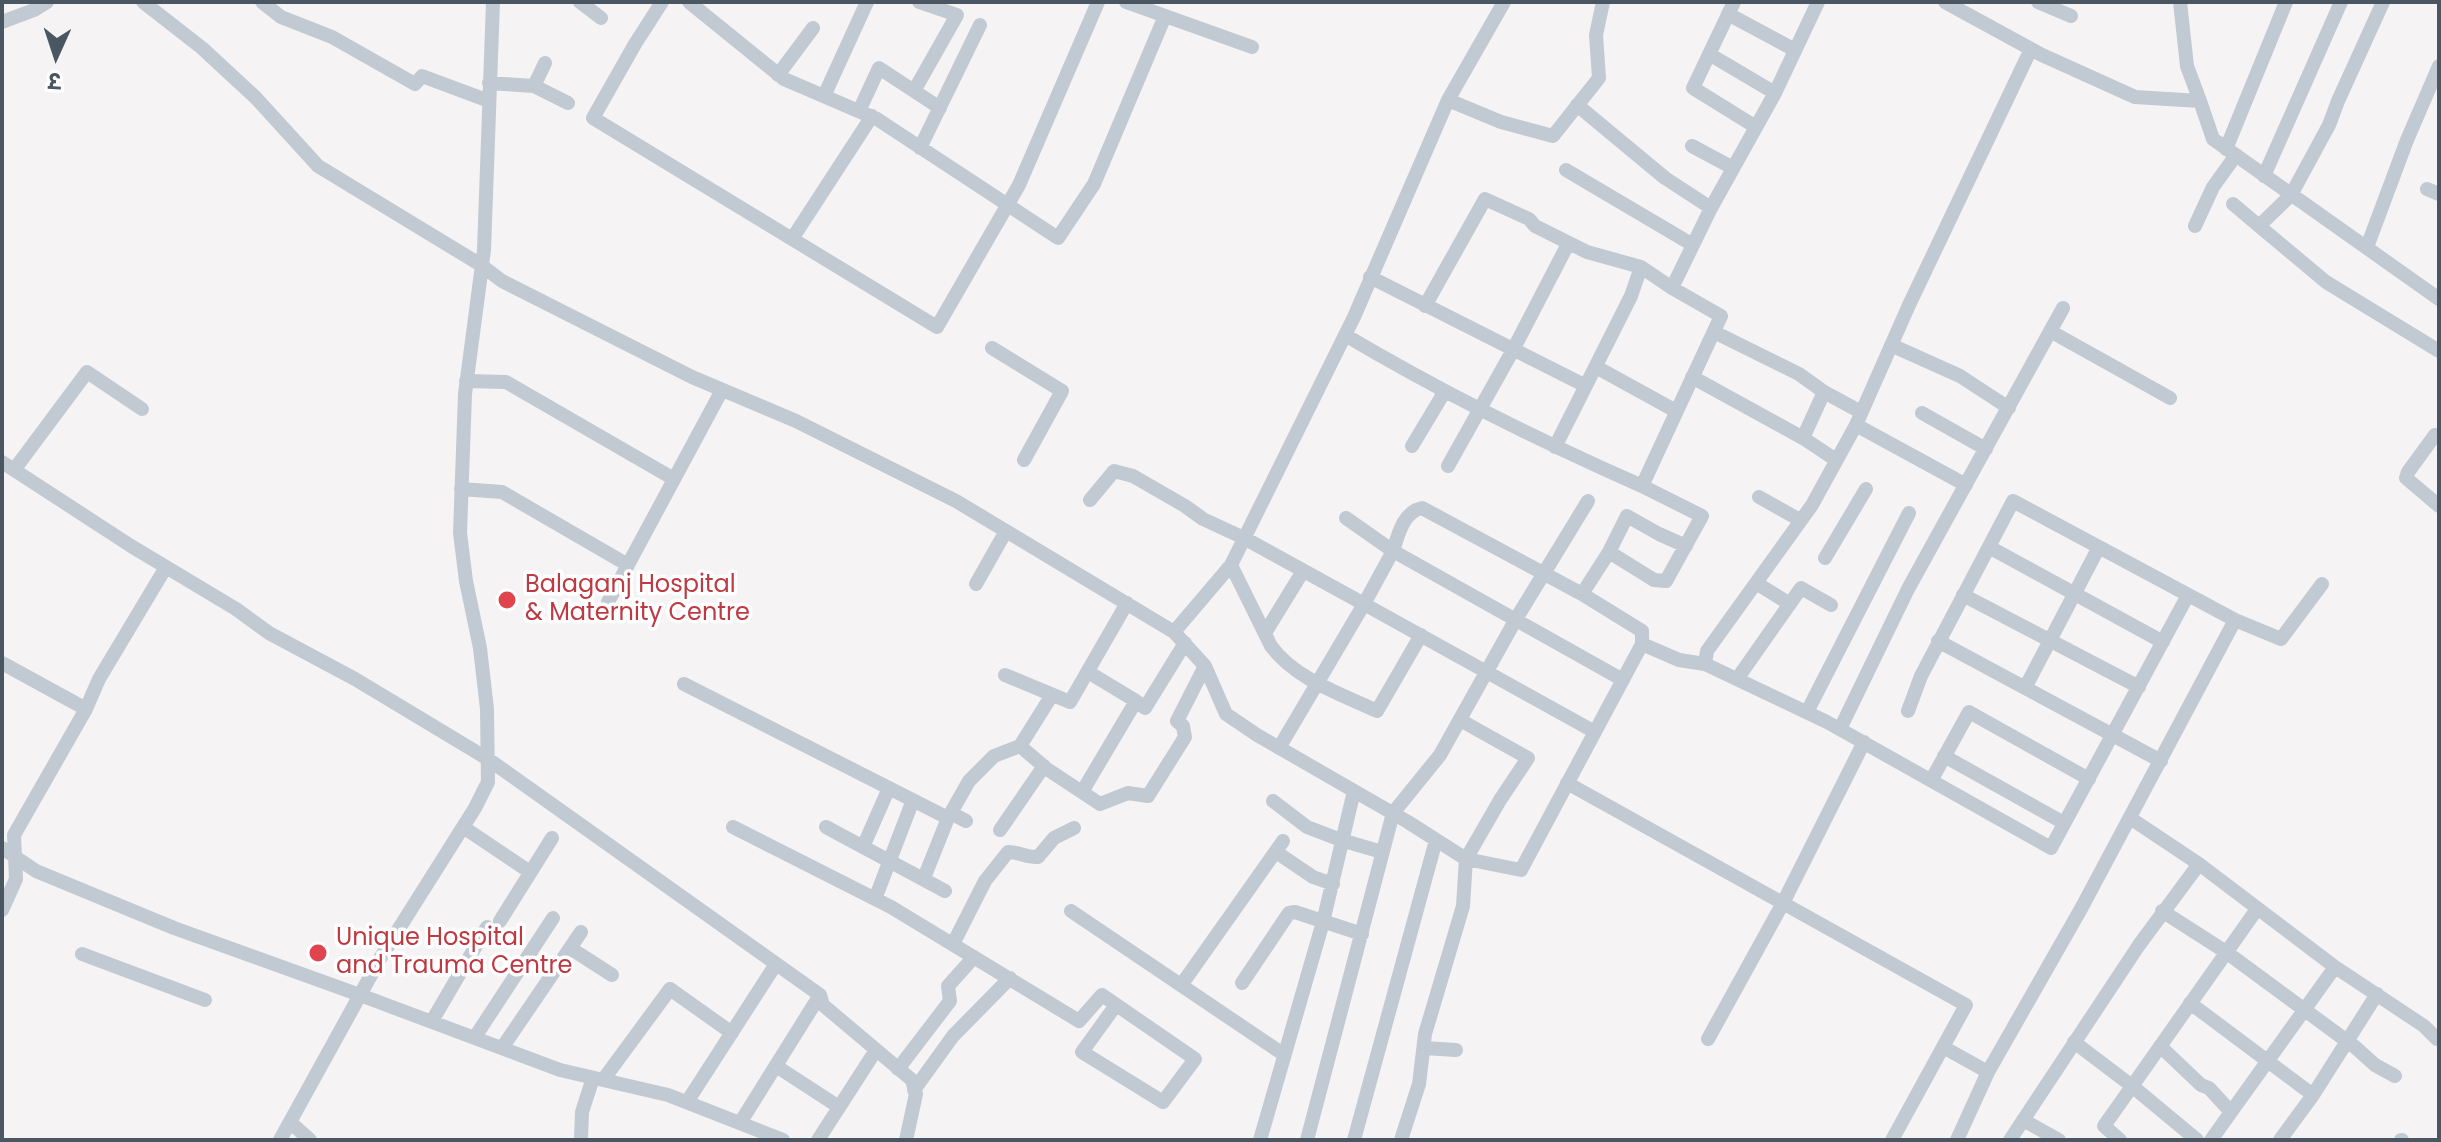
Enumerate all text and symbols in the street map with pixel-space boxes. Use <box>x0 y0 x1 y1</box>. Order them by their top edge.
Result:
north arrow <box>16 16 96 96</box>
text: उ <box>48 65 62 96</box>
place label: Balaganj Hospital & Maternity Centre <box>525 572 750 628</box>
marker: Balaganj Hospital & Maternity Centre <box>496 589 518 611</box>
place label: Unique Hospital and Trauma Centre <box>336 925 572 981</box>
marker: Unique Hospital and Trauma Centre <box>307 942 329 964</box>

